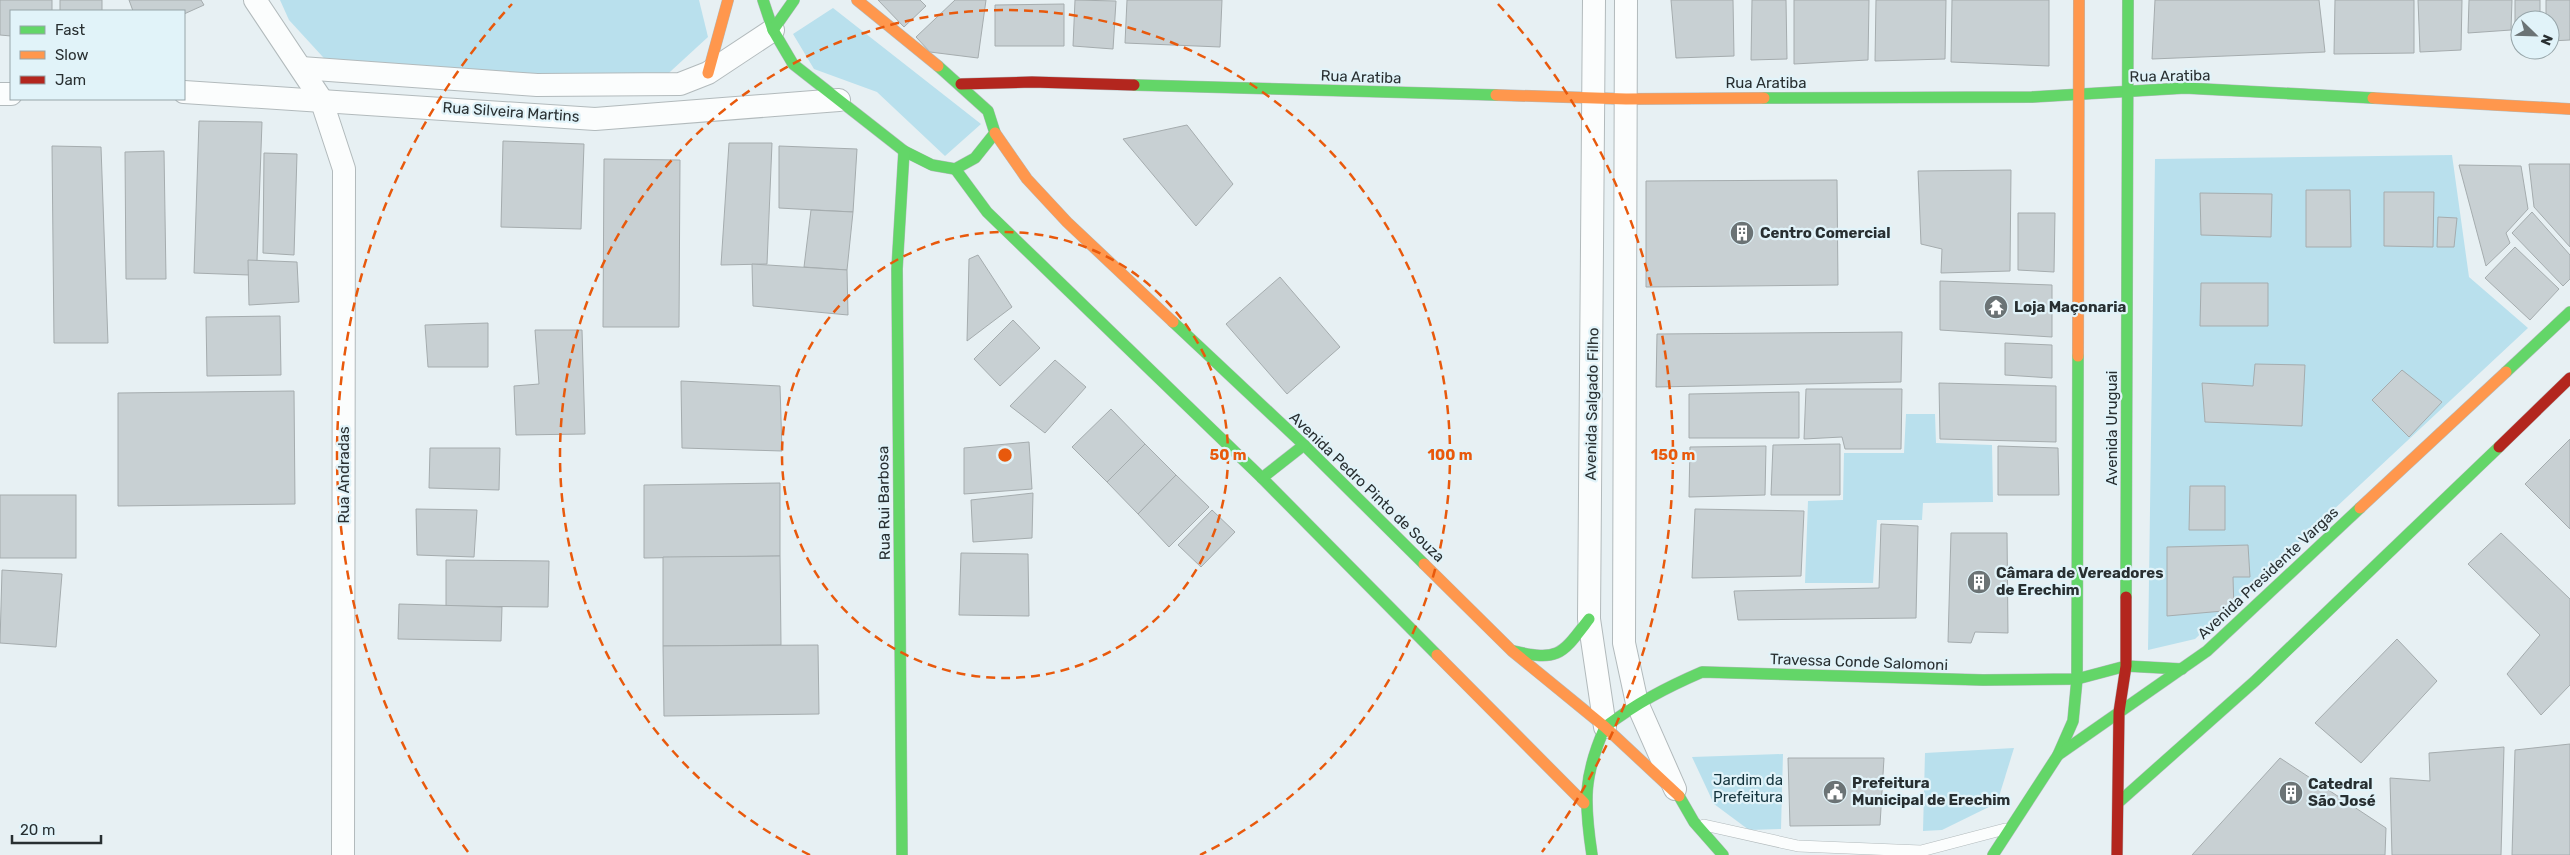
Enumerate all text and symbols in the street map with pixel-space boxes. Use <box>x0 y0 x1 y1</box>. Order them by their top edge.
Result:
legend <box>10 10 185 100</box>
north arrow <box>2510 10 2560 60</box>
text: Fast <box>55 21 85 39</box>
text: N <box>2537 32 2556 48</box>
text: Slow <box>55 46 88 64</box>
street label: Rua Aratiba <box>2129 66 2211 86</box>
street label: Rua Aratiba <box>1320 67 1402 87</box>
text: Jam <box>55 71 86 89</box>
street label: Rua Aratiba <box>1726 74 1806 92</box>
street label: Rua Silveira Martins <box>442 98 580 126</box>
building icon: Centro Comercial <box>1729 220 1755 246</box>
place label: Centro Comercial <box>1760 224 1890 242</box>
temple icon: Loja Maçonaria <box>1983 294 2009 320</box>
place label: Loja Maçonaria <box>2014 298 2127 316</box>
street label: Avenida Salgado Filho <box>1582 327 1602 481</box>
street label: Avenida Uruguai <box>2103 371 2121 485</box>
street label: Avenida Pedro Pinto de Souza <box>1286 408 1448 566</box>
street label: Rua Andradas <box>335 426 353 524</box>
street label: Rua Rui Barbosa <box>874 446 894 560</box>
centre of rings <box>996 446 1014 464</box>
text: 50 m <box>1210 446 1246 464</box>
text: 100 m <box>1428 446 1472 464</box>
text: 150 m <box>1651 446 1695 464</box>
street label: Avenida Presidente Vargas <box>2194 503 2342 643</box>
place label: Câmara de Vereadores de Erechim <box>1996 564 2163 599</box>
building icon: Câmara de Vereadores de Erechim <box>1966 569 1992 595</box>
street label: Travessa Conde Salomoni <box>1770 650 1948 674</box>
park label: Jardim da Prefeitura <box>1713 771 1783 806</box>
place label: Prefeitura Municipal de Erechim <box>1852 774 2010 809</box>
place label: Catedral São José <box>2308 775 2376 810</box>
public building icon: Prefeitura Municipal de Erechim <box>1822 779 1848 805</box>
building icon: Catedral São José <box>2278 780 2304 806</box>
scale bar <box>12 812 101 844</box>
text: 20 m <box>20 821 55 839</box>

